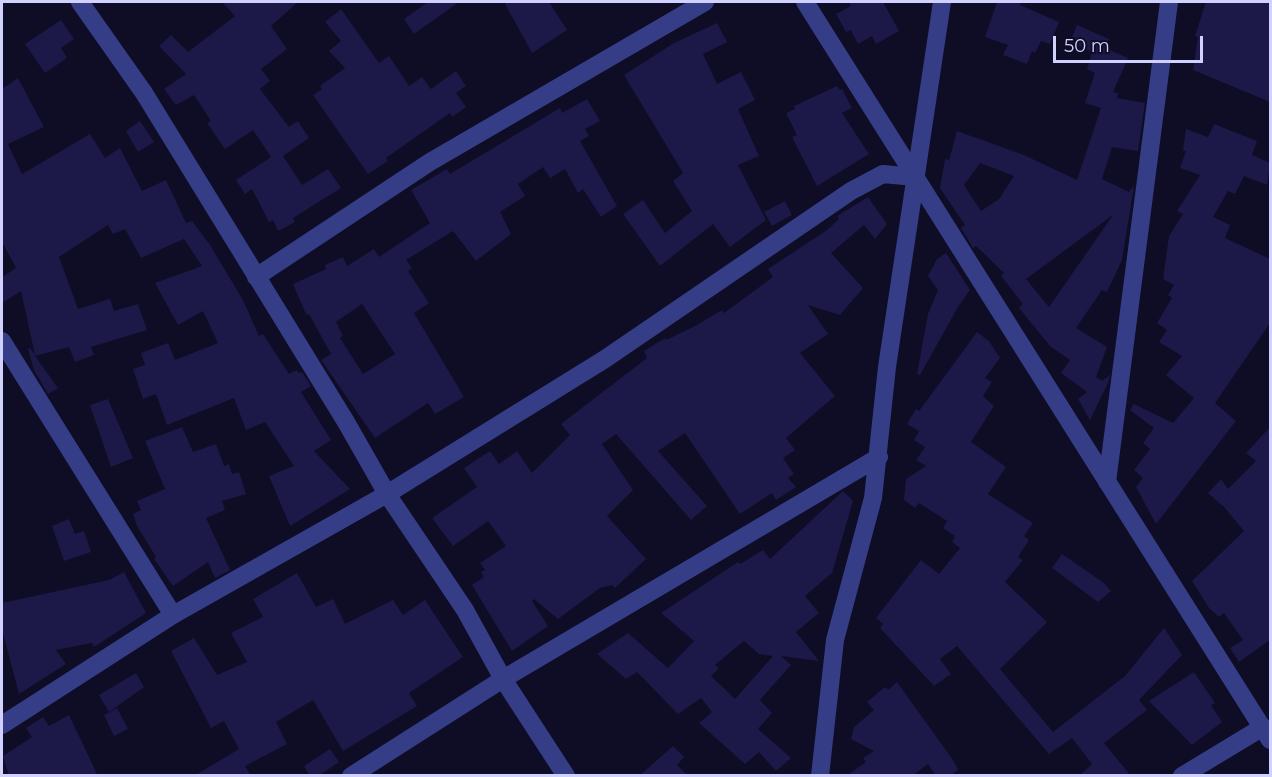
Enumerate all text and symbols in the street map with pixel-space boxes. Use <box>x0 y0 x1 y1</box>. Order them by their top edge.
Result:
scale bar <box>1056 24 1206 62</box>
text: 50 m <box>1064 35 1110 57</box>

